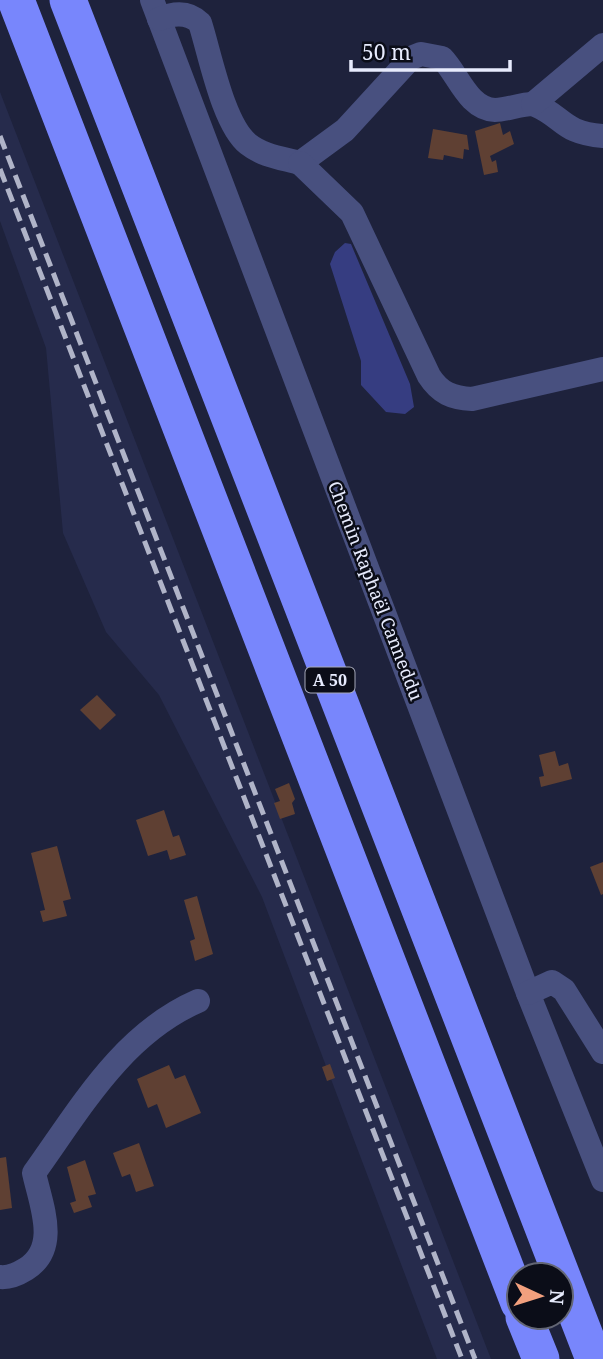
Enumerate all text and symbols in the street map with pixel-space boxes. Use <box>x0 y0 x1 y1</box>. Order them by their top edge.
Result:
scale bar <box>351 28 510 72</box>
text: 50 m <box>362 38 411 66</box>
street label: Chemin Raphaël Canneddu <box>323 477 429 704</box>
road number: A 50 <box>306 667 354 692</box>
north arrow <box>505 1261 575 1331</box>
text: N <box>543 1289 570 1306</box>

